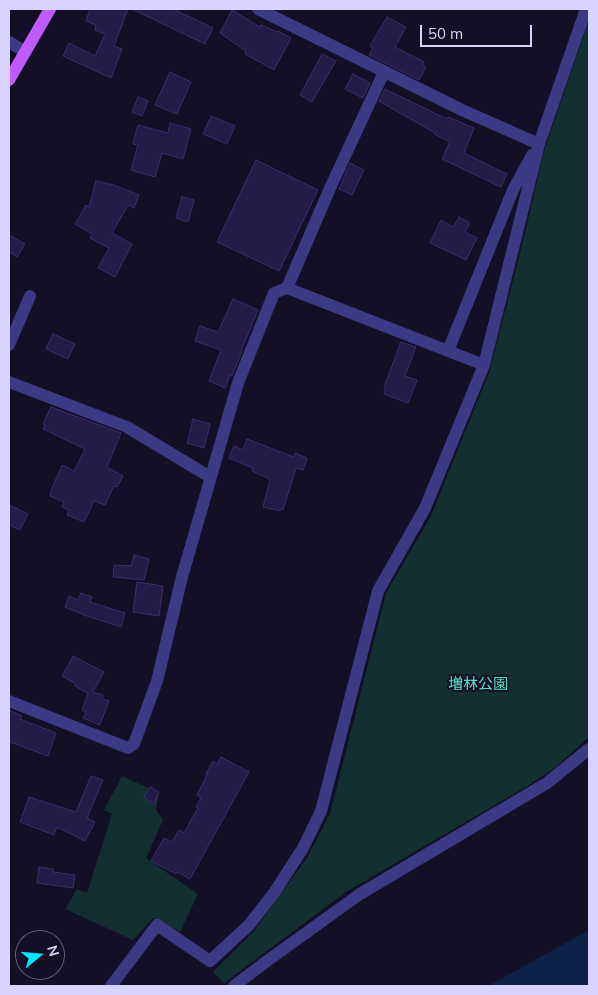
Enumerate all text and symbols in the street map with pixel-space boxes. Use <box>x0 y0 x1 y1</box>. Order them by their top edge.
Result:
scale bar <box>423 15 536 47</box>
text: 50 m <box>428 24 463 43</box>
park label: 増林公園 <box>448 675 508 693</box>
north arrow <box>15 930 65 980</box>
text: N <box>43 943 64 959</box>

